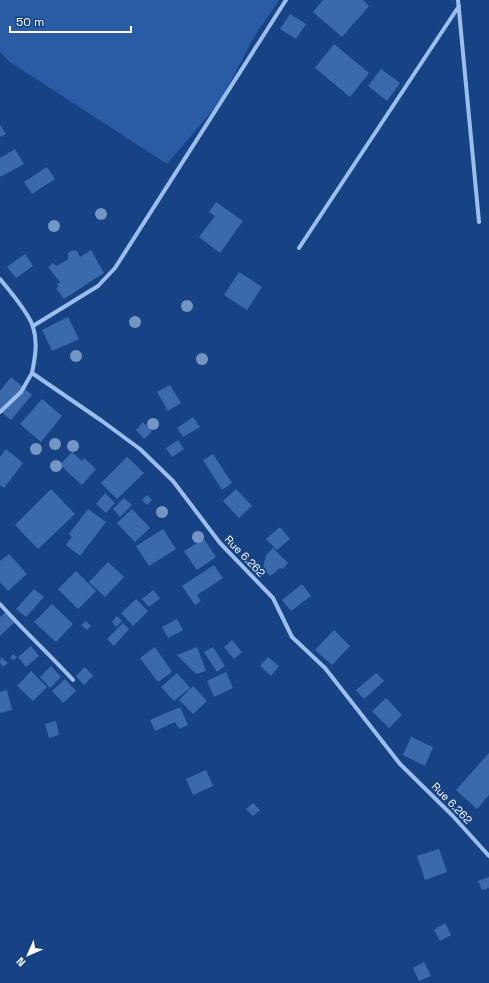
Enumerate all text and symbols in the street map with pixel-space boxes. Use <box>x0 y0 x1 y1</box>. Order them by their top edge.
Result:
scale bar <box>10 8 131 34</box>
text: 50 m <box>16 14 44 30</box>
street label: Rue 6.262 <box>222 532 269 580</box>
street label: Rue 6.262 <box>429 779 476 827</box>
north arrow <box>8 935 48 975</box>
text: N <box>13 955 28 970</box>

